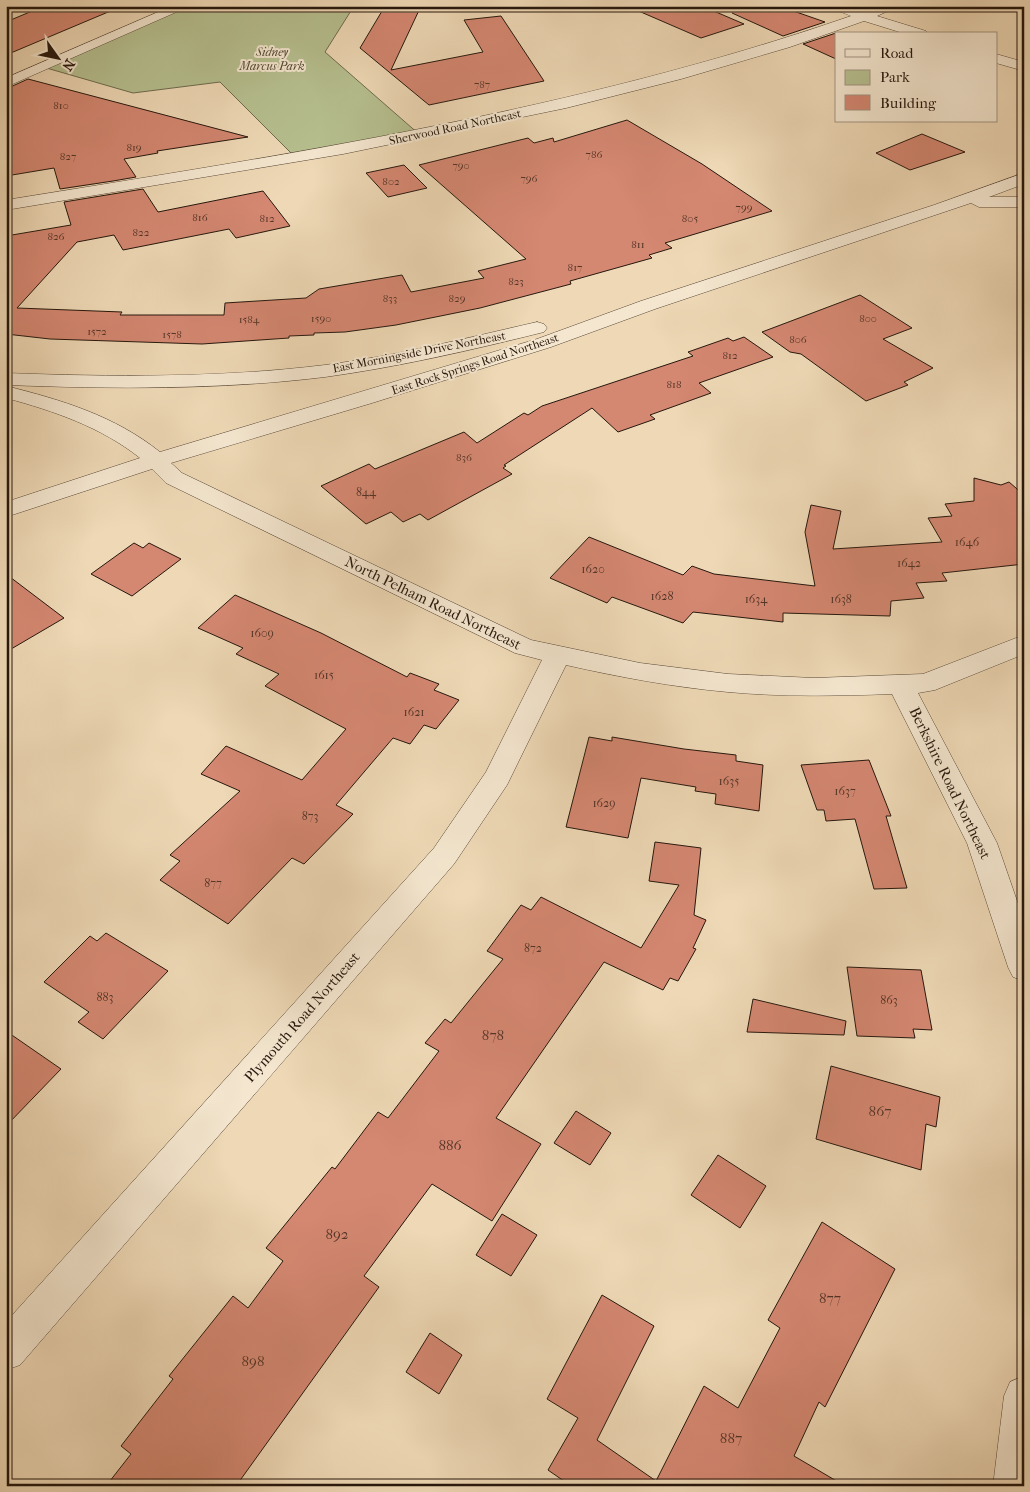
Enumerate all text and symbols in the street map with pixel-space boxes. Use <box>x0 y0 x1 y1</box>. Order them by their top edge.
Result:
north arrow <box>32 32 82 82</box>
legend <box>835 32 998 122</box>
text: Road <box>880 44 914 62</box>
park label: Sidney Marcus Park <box>238 45 305 73</box>
text: N <box>58 56 79 74</box>
text: Park <box>880 68 910 86</box>
house number: 787 <box>474 78 490 91</box>
text: Building <box>880 94 937 112</box>
house number: 810 <box>53 99 69 112</box>
street label: Sherwood Road Northeast <box>388 106 523 148</box>
house number: 819 <box>126 141 142 154</box>
house number: 786 <box>586 148 602 161</box>
house number: 827 <box>60 150 76 163</box>
house number: 790 <box>452 159 470 172</box>
house number: 796 <box>520 172 538 185</box>
house number: 802 <box>382 175 400 188</box>
house number: 799 <box>736 201 753 214</box>
house number: 816 <box>192 211 208 224</box>
house number: 812 <box>259 212 275 225</box>
house number: 805 <box>682 212 698 225</box>
house number: 822 <box>133 226 150 239</box>
house number: 826 <box>47 230 65 243</box>
house number: 811 <box>631 238 645 251</box>
house number: 817 <box>568 261 582 274</box>
house number: 823 <box>508 275 524 288</box>
house number: 833 <box>383 292 397 305</box>
house number: 829 <box>449 292 466 305</box>
house number: 1590 <box>311 312 331 325</box>
house number: 800 <box>859 312 877 325</box>
house number: 1584 <box>239 313 260 326</box>
house number: 1572 <box>87 325 107 338</box>
house number: 1578 <box>162 328 182 341</box>
street label: East Morningside Drive Northeast <box>331 328 507 376</box>
street label: East Rock Springs Road Northeast <box>390 330 561 398</box>
house number: 806 <box>789 333 807 346</box>
house number: 812 <box>722 349 738 362</box>
house number: 818 <box>667 378 681 391</box>
house number: 836 <box>456 451 472 464</box>
house number: 844 <box>356 485 377 499</box>
house number: 1646 <box>955 535 980 549</box>
street label: North Pelham Road Northeast <box>342 552 525 654</box>
house number: 1642 <box>897 556 921 570</box>
house number: 1620 <box>581 562 605 576</box>
house number: 1628 <box>651 589 673 603</box>
house number: 1634 <box>745 592 768 606</box>
house number: 1638 <box>830 592 852 606</box>
house number: 1609 <box>250 626 274 640</box>
house number: 1615 <box>314 668 334 682</box>
street label: Berkshire Road Northeast <box>905 704 995 863</box>
house number: 1621 <box>403 705 425 719</box>
house number: 1635 <box>719 774 739 788</box>
house number: 1637 <box>834 784 856 798</box>
house number: 1629 <box>592 796 616 810</box>
house number: 873 <box>302 809 318 823</box>
house number: 877 <box>204 876 222 890</box>
house number: 872 <box>524 941 542 955</box>
street label: Plymouth Road Northeast <box>241 948 364 1086</box>
house number: 883 <box>97 990 114 1004</box>
house number: 863 <box>880 993 898 1007</box>
house number: 878 <box>482 1026 504 1044</box>
house number: 867 <box>869 1102 891 1120</box>
house number: 886 <box>438 1136 462 1154</box>
house number: 892 <box>325 1225 349 1243</box>
house number: 877 <box>819 1289 841 1307</box>
house number: 898 <box>242 1352 264 1370</box>
house number: 887 <box>720 1429 742 1447</box>

